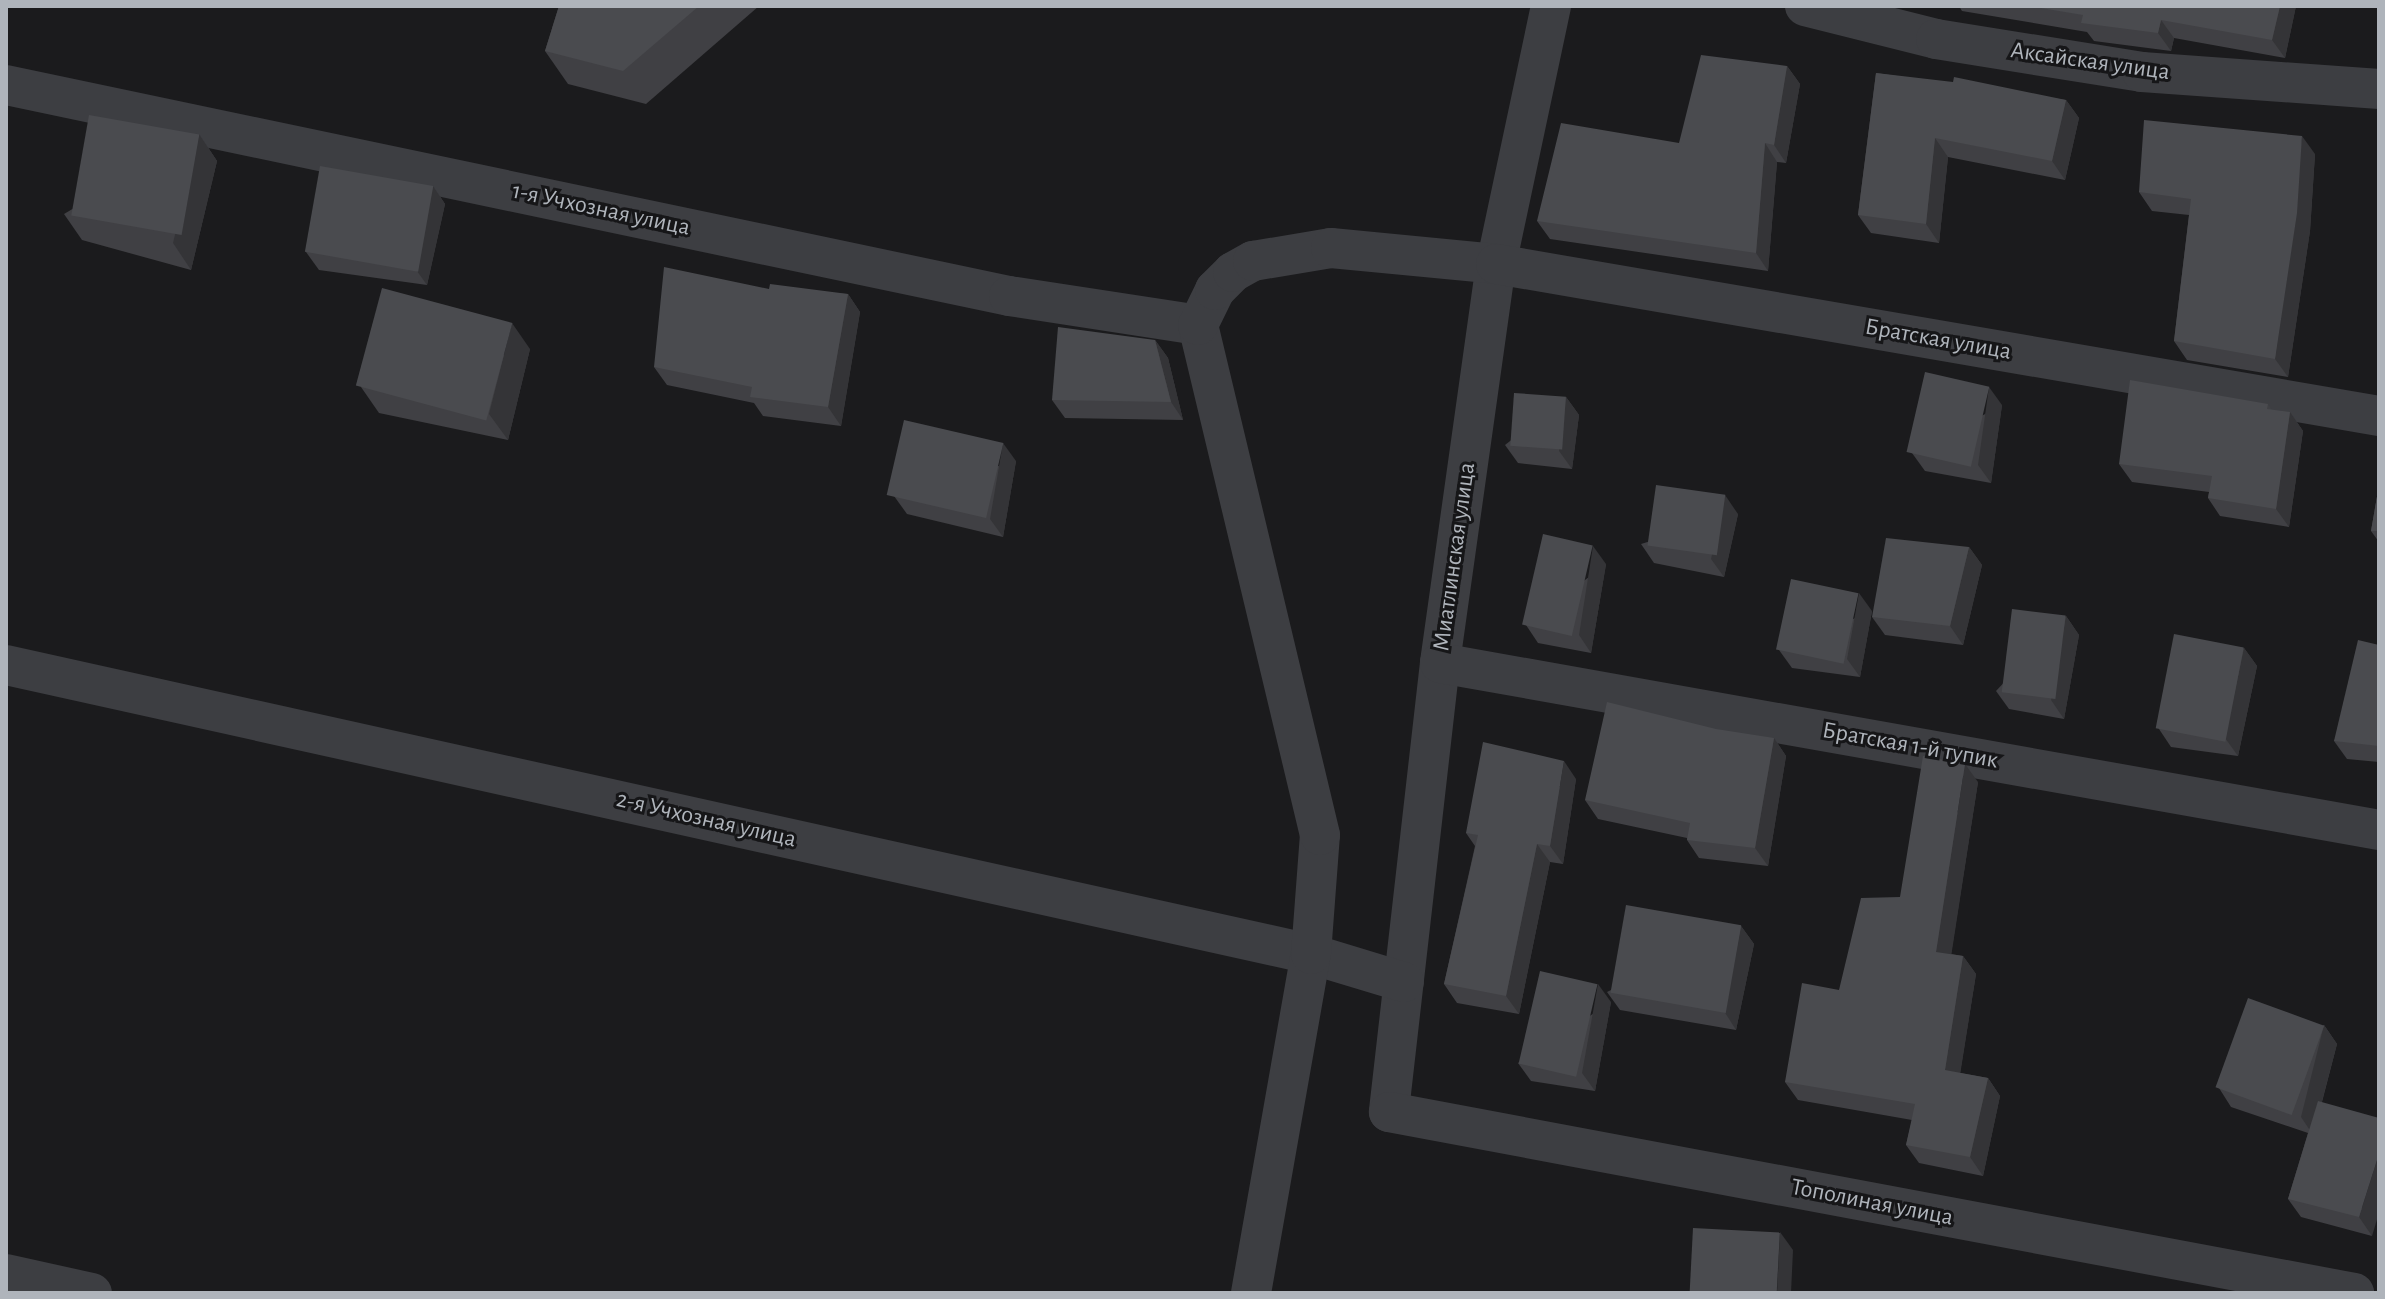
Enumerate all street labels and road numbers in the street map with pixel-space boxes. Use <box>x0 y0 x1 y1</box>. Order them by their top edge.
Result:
street label: Аксайская улица <box>2009 37 2171 87</box>
street label: 1-я Учхозная улица <box>510 177 692 243</box>
street label: Братская улица <box>1863 313 2013 367</box>
street label: Миатлинская улица <box>1428 461 1482 653</box>
street label: Братская 1-й тупик <box>1820 716 2000 776</box>
street label: 2-я Учхозная улица <box>613 785 799 855</box>
street label: Тополиная улица <box>1789 1173 1955 1233</box>

